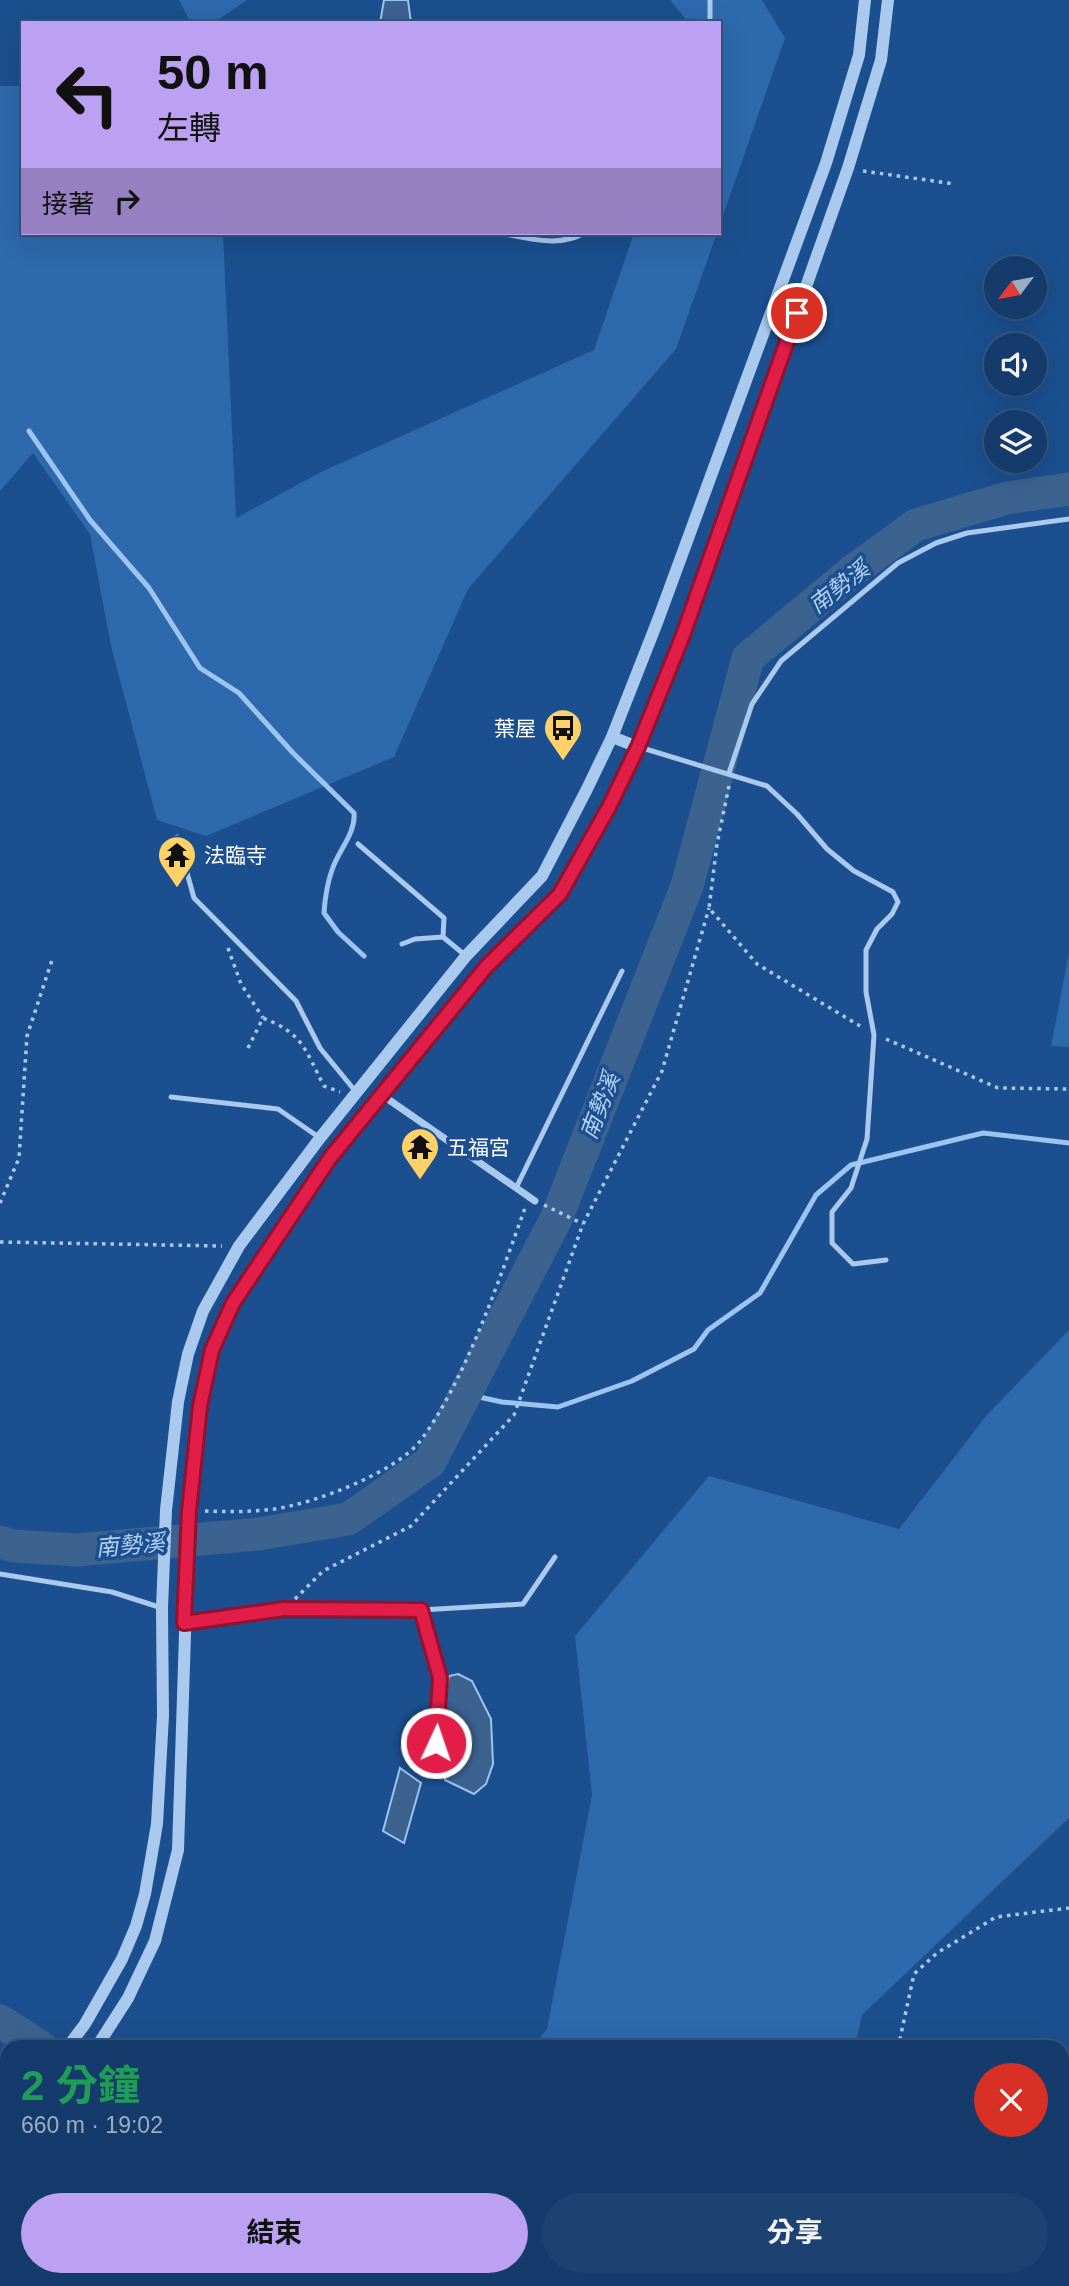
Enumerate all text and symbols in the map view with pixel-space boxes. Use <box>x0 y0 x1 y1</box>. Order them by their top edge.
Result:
text: 50 m <box>157 45 269 99</box>
icon: left <box>42 49 133 140</box>
text: 左轉 <box>157 110 221 146</box>
icon: right <box>108 182 146 220</box>
text: 接著 <box>42 189 94 219</box>
north arrow <box>984 256 1046 318</box>
map controls <box>984 256 1047 473</box>
pin <box>767 283 827 343</box>
icon: arrive <box>778 294 816 332</box>
button: sound <box>984 333 1047 396</box>
button: layers <box>984 410 1047 473</box>
water label: 南勢溪 <box>804 554 877 618</box>
bus stop icon: 葉屋 <box>542 707 584 762</box>
place label: 葉屋 <box>494 717 536 740</box>
temple icon: 法臨寺 <box>156 834 198 889</box>
place label: 法臨寺 <box>204 844 267 867</box>
water label: 南勢溪 <box>575 1066 626 1143</box>
temple icon: 五福宮 <box>399 1126 441 1181</box>
place label: 五福宮 <box>447 1136 510 1159</box>
water label: 南勢溪 <box>94 1529 168 1561</box>
position arrow <box>399 1706 473 1780</box>
text: 2 分鐘 <box>21 2062 140 2109</box>
button: close <box>974 2063 1048 2137</box>
text: 660 m · 19:02 <box>21 2112 163 2138</box>
button: 結束 <box>21 2193 528 2273</box>
button: 分享 <box>542 2193 1048 2273</box>

